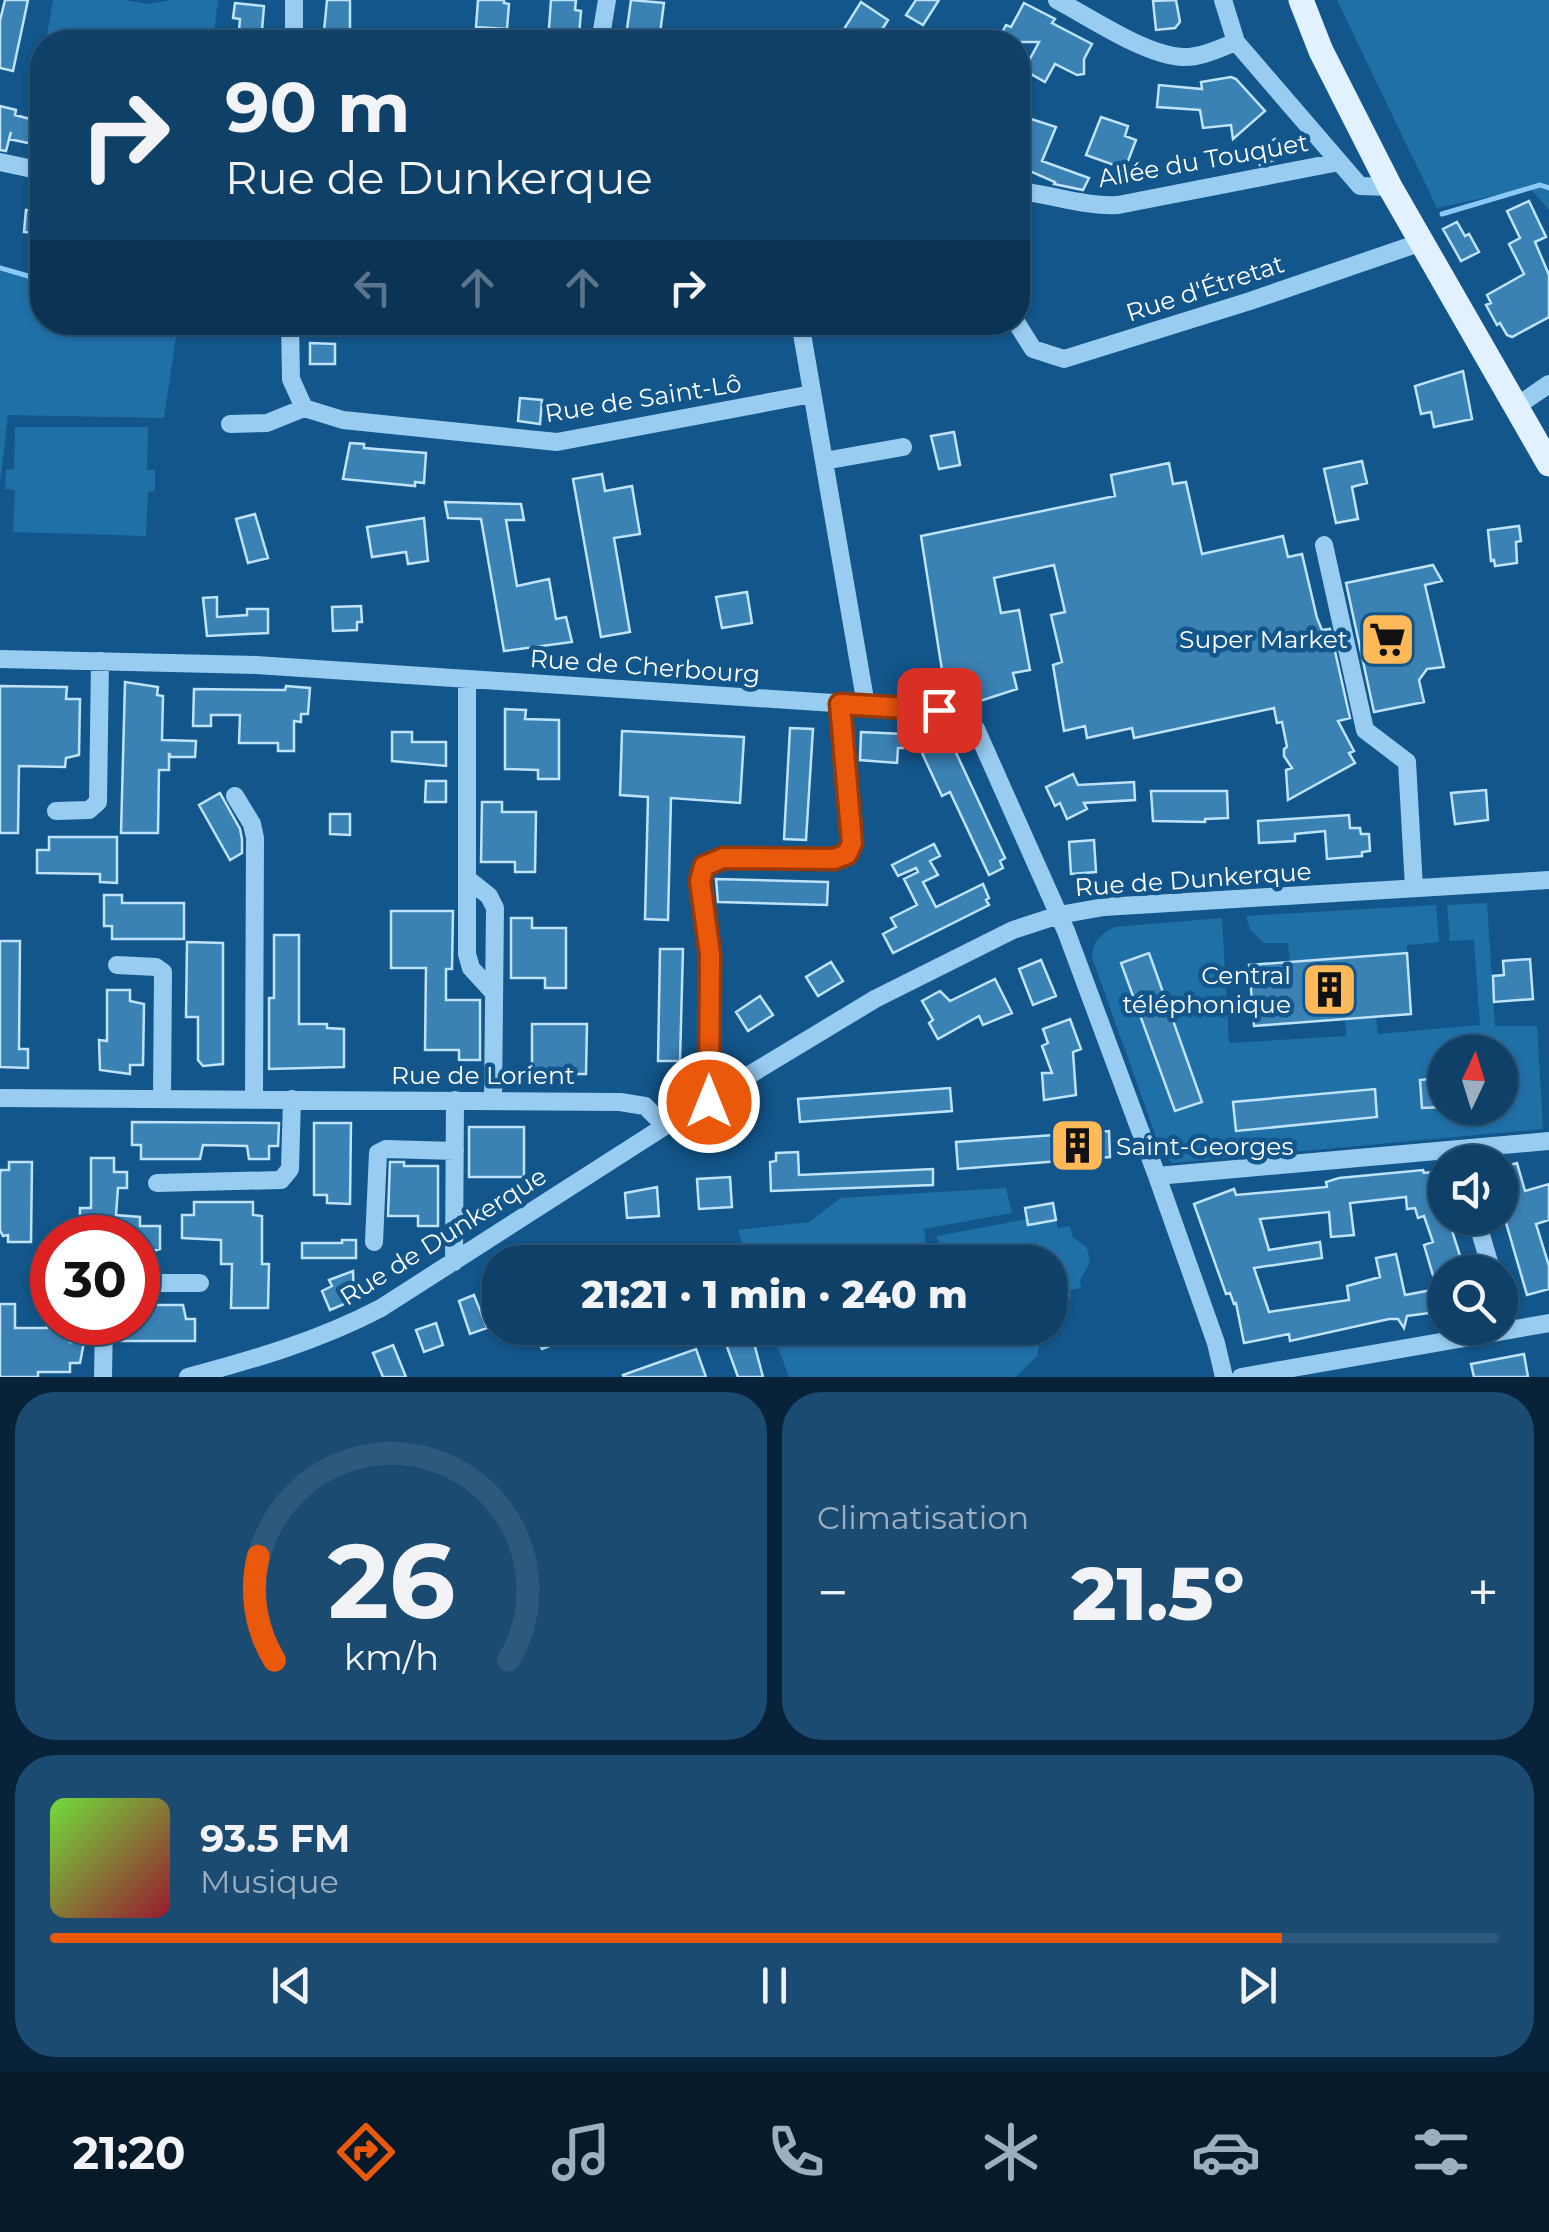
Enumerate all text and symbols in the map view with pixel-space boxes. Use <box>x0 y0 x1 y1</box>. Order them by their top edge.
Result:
text: 90 m <box>225 64 410 150</box>
icon: right <box>60 70 190 200</box>
street label: Allée du Touquet <box>1096 127 1310 193</box>
text: Rue de Dunkerque <box>225 150 653 205</box>
street label: Rue d'Étretat <box>1122 248 1288 328</box>
icon: left <box>345 260 400 315</box>
icon: ahead <box>450 260 505 315</box>
icon: ahead <box>555 260 610 315</box>
icon: right <box>660 260 715 315</box>
street label: Rue de Saint-Lô <box>543 368 743 428</box>
supermarket icon: Super Market <box>1357 609 1417 669</box>
place label: Super Market <box>1179 624 1348 654</box>
street label: Rue de Cherbourg <box>529 643 761 689</box>
pin <box>897 668 982 753</box>
icon: arrive <box>912 683 967 738</box>
street label: Rue de Dunkerque <box>1073 856 1313 902</box>
building icon: Central téléphonique <box>1300 959 1360 1019</box>
place label: Central téléphonique <box>1122 960 1291 1019</box>
north arrow <box>1428 1035 1518 1125</box>
map controls <box>1428 1035 1518 1345</box>
position arrow <box>657 1050 761 1154</box>
street label: Rue de Lorient <box>391 1060 575 1090</box>
building icon: Saint-Georges <box>1047 1116 1107 1176</box>
place label: Saint-Georges <box>1116 1131 1294 1161</box>
button: sound <box>1428 1145 1518 1235</box>
street label: Rue de Dunkerque <box>334 1160 552 1312</box>
speed limit sign: 30 <box>30 1215 160 1345</box>
button: search <box>1428 1255 1518 1345</box>
text: 21:21 · 1 min · 240 m <box>581 1271 968 1318</box>
text: Climatisation <box>817 1498 1029 1537</box>
text: 26 <box>327 1517 455 1644</box>
text: 21.5° <box>1071 1547 1245 1639</box>
text: − <box>817 1559 849 1626</box>
text: + <box>1467 1559 1499 1626</box>
text: km/h <box>343 1635 439 1679</box>
text: 93.5 FM <box>200 1815 350 1862</box>
text: Musique <box>200 1862 339 1901</box>
icon: previous <box>264 1958 319 2013</box>
icon: pause <box>747 1958 802 2013</box>
icon: next <box>1230 1958 1285 2013</box>
icon: directions <box>331 2117 401 2187</box>
icon: music <box>546 2117 616 2187</box>
icon: phone <box>761 2117 831 2187</box>
icon: climate <box>976 2117 1046 2187</box>
icon: car <box>1191 2117 1261 2187</box>
icon: filters <box>1406 2117 1476 2187</box>
text: 21:20 <box>73 2125 186 2180</box>

